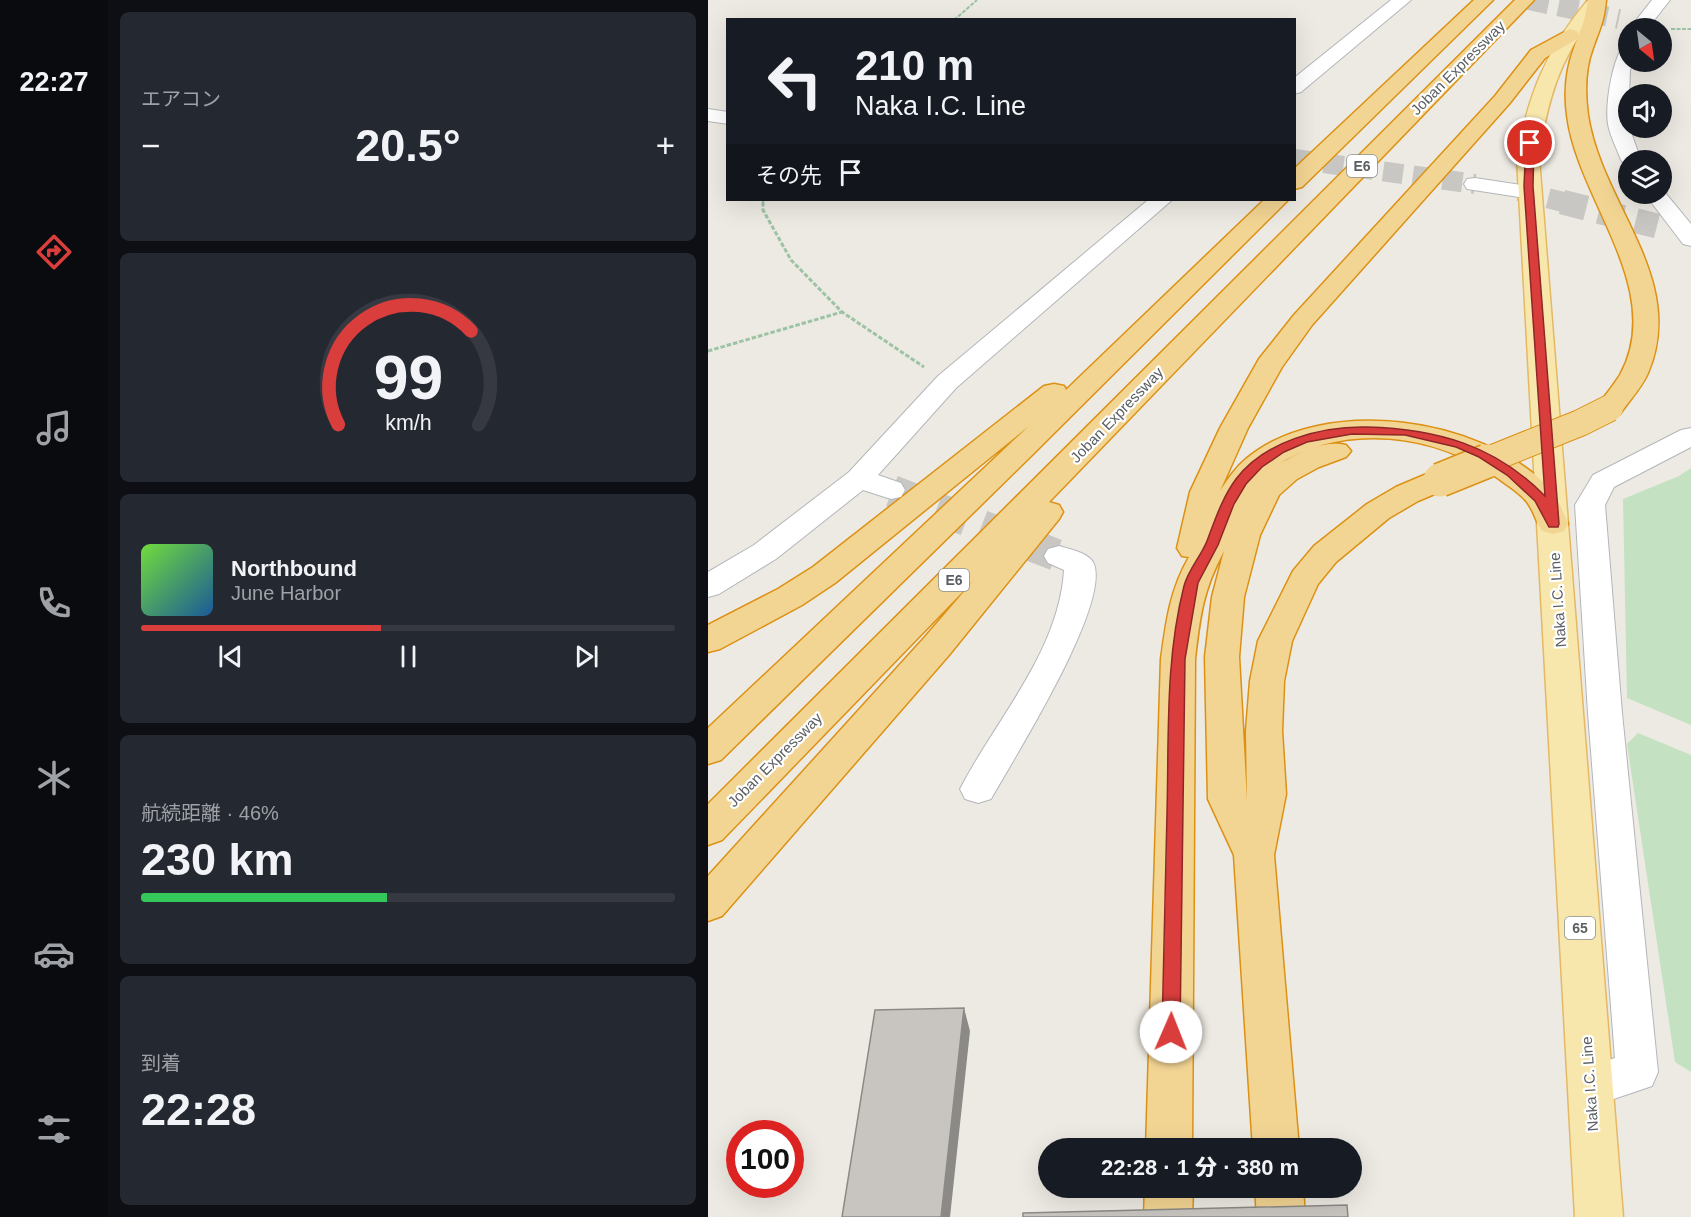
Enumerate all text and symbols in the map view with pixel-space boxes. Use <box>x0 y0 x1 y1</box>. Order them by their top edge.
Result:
street label: Joban Expressway <box>1407 17 1509 118</box>
north arrow <box>1618 18 1672 72</box>
map controls <box>1618 18 1672 204</box>
icon: left <box>756 42 834 120</box>
text: 210 m <box>855 42 974 89</box>
text: 22:27 <box>19 67 89 97</box>
button: sound <box>1618 84 1672 138</box>
text: エアコン <box>141 88 221 110</box>
text: Naka I.C. Line <box>855 91 1026 121</box>
pin <box>1504 117 1555 168</box>
text: 20.5° <box>355 120 461 171</box>
icon: arrive <box>1513 126 1546 159</box>
text: − <box>141 127 160 164</box>
text: + <box>656 127 675 164</box>
button: layers <box>1618 150 1672 204</box>
road number: E6 <box>1347 155 1377 177</box>
icon: arrive <box>834 156 867 189</box>
text: その先 <box>756 163 822 188</box>
icon: directions <box>33 231 75 273</box>
text: 99 <box>373 343 443 412</box>
street label: Joban Expressway <box>1067 363 1167 466</box>
icon: music <box>33 407 75 449</box>
text: km/h <box>385 411 431 435</box>
street label: Naka I.C. Line <box>1546 552 1569 648</box>
text: Northbound <box>231 556 357 581</box>
road number: E6 <box>939 569 969 591</box>
icon: phone <box>33 582 75 624</box>
text: June Harbor <box>231 582 341 604</box>
icon: previous <box>214 640 247 673</box>
icon: pause <box>392 640 425 673</box>
icon: next <box>570 640 603 673</box>
street label: Joban Expressway <box>724 709 826 810</box>
icon: climate <box>33 757 75 799</box>
text: 航続距離 · 46% <box>141 802 279 824</box>
text: 230 km <box>141 834 294 885</box>
road number: 65 <box>1565 917 1595 939</box>
icon: car <box>33 933 75 975</box>
position arrow <box>1139 1000 1203 1064</box>
street label: Naka I.C. Line <box>1578 1036 1601 1132</box>
text: 到着 <box>141 1052 181 1074</box>
text: 22:28 <box>141 1084 256 1135</box>
icon: filters <box>33 1108 75 1150</box>
speed limit sign: 100 <box>726 1120 804 1198</box>
text: 22:28 · 1 分 · 380 m <box>1101 1155 1299 1180</box>

